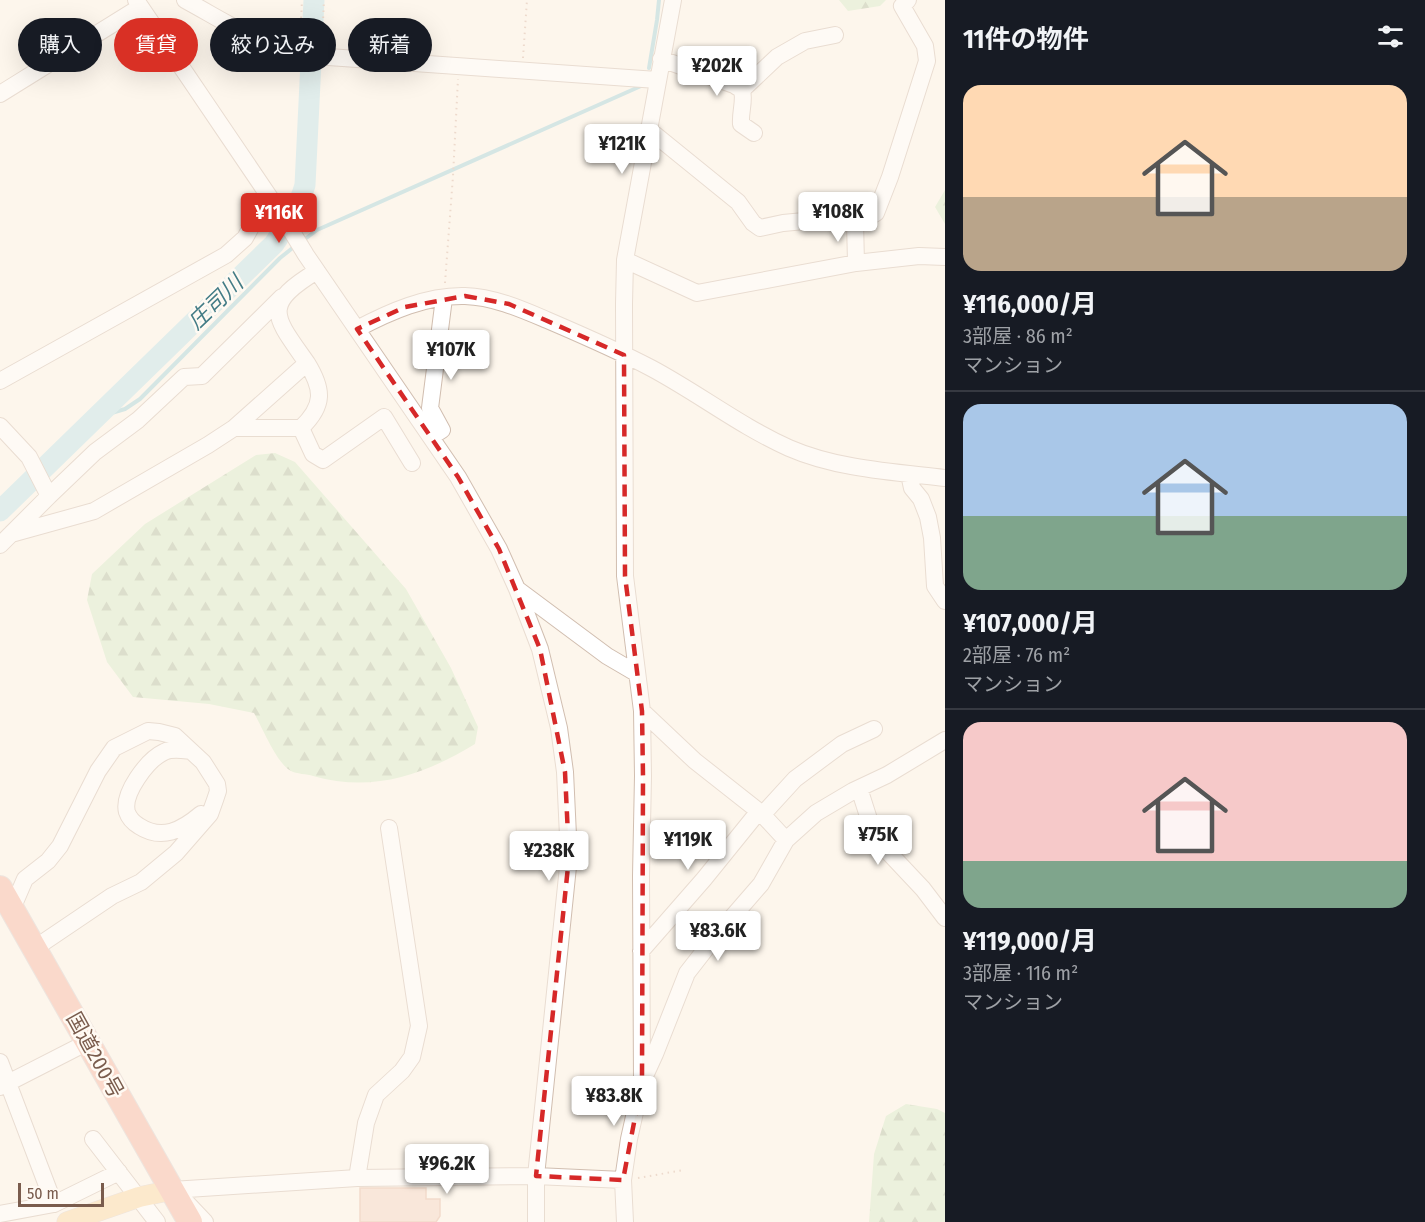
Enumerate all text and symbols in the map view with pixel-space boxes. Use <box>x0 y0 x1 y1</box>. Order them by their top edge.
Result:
chip: 購入 <box>18 18 102 72</box>
chip: 賃貸 <box>114 18 198 72</box>
chip: 絞り込み <box>210 18 336 72</box>
chip: 新着 <box>348 18 432 72</box>
icon: filters <box>1374 20 1407 53</box>
text: 11件の物件 <box>963 24 1089 55</box>
pin: ¥202K <box>675 46 759 97</box>
text: ¥202K <box>692 53 742 77</box>
pin: ¥121K <box>580 124 664 175</box>
icon: home <box>1131 124 1239 232</box>
text: ¥121K <box>598 131 646 155</box>
pin: ¥108K <box>796 192 880 243</box>
pin: ¥116K <box>237 193 321 244</box>
text: ¥108K <box>812 199 864 223</box>
text: ¥116K <box>255 200 303 224</box>
water label: 庄司川 <box>182 268 250 335</box>
text: ¥116,000/月 <box>963 289 1097 320</box>
text: 3部屋 · 86 m² <box>963 324 1073 348</box>
pin: ¥107K <box>409 330 493 381</box>
text: ¥107K <box>427 337 475 361</box>
text: マンション <box>963 353 1063 377</box>
icon: home <box>1131 443 1239 551</box>
text: ¥107,000/月 <box>963 608 1098 639</box>
text: 2部屋 · 76 m² <box>963 643 1070 667</box>
text: マンション <box>963 672 1063 696</box>
icon: home <box>1131 761 1239 869</box>
pin: ¥75K <box>842 815 914 866</box>
pin: ¥119K <box>646 820 730 871</box>
text: ¥75K <box>858 822 898 846</box>
text: ¥119K <box>664 827 712 851</box>
pin: ¥238K <box>507 831 591 882</box>
text: ¥238K <box>524 838 574 862</box>
pin: ¥83.6K <box>669 911 767 962</box>
text: ¥83.6K <box>690 918 746 942</box>
text: ¥119,000/月 <box>963 926 1097 957</box>
text: 3部屋 · 116 m² <box>963 961 1078 985</box>
text: マンション <box>963 990 1063 1014</box>
street label: 国道200号 <box>61 1008 129 1102</box>
pin: ¥83.8K <box>565 1076 663 1127</box>
text: ¥83.8K <box>586 1083 642 1107</box>
pin: ¥96.2K <box>398 1144 496 1195</box>
text: ¥96.2K <box>419 1151 475 1175</box>
scale bar <box>18 1180 104 1208</box>
text: 50 m <box>27 1184 59 1203</box>

